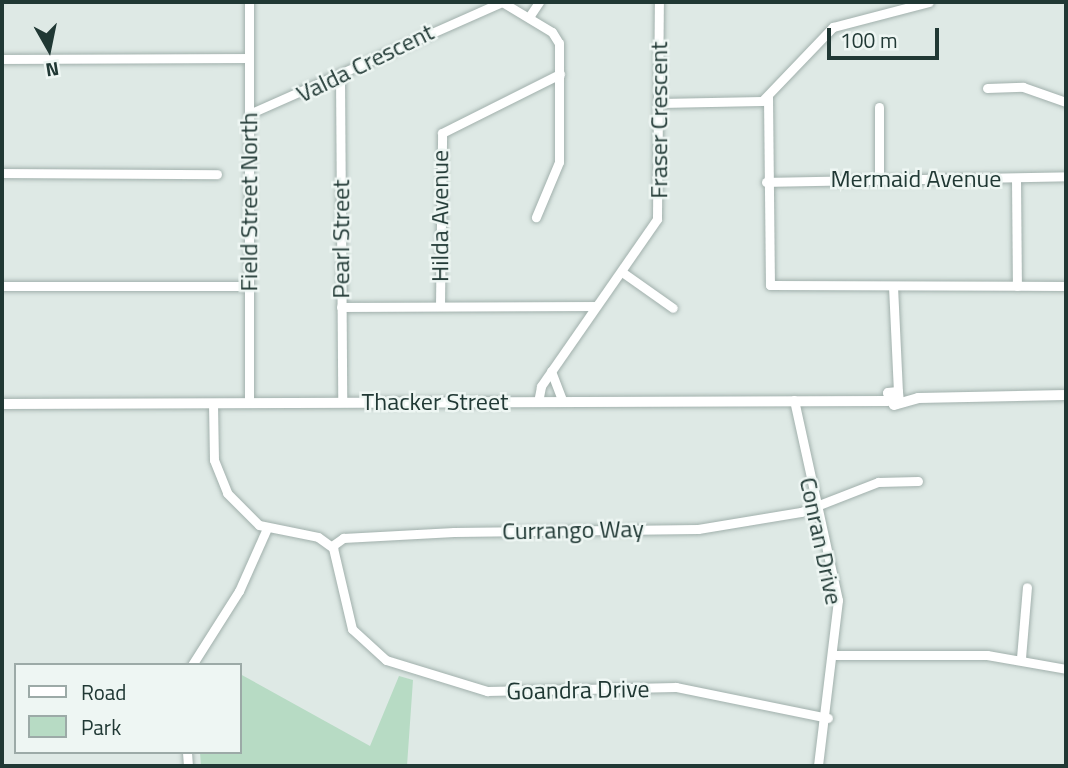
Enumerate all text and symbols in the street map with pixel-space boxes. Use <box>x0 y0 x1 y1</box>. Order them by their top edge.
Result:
north arrow <box>14 14 84 84</box>
scale bar <box>830 14 942 58</box>
street label: Valda Crescent <box>292 17 438 109</box>
text: 100 m <box>840 24 897 56</box>
street label: Fraser Crescent <box>645 41 673 199</box>
text: N <box>44 55 61 86</box>
street label: Field Street North <box>235 112 263 292</box>
street label: Hilda Avenue <box>426 150 454 282</box>
street label: Mermaid Avenue <box>831 165 1001 193</box>
street label: Pearl Street <box>327 179 355 299</box>
street label: Thacker Street <box>362 388 508 416</box>
street label: Conran Drive <box>793 475 849 607</box>
street label: Currango Way <box>502 514 644 546</box>
legend <box>14 663 242 754</box>
street label: Goandra Drive <box>506 674 650 706</box>
text: Road <box>81 676 126 708</box>
text: Park <box>81 711 121 743</box>

